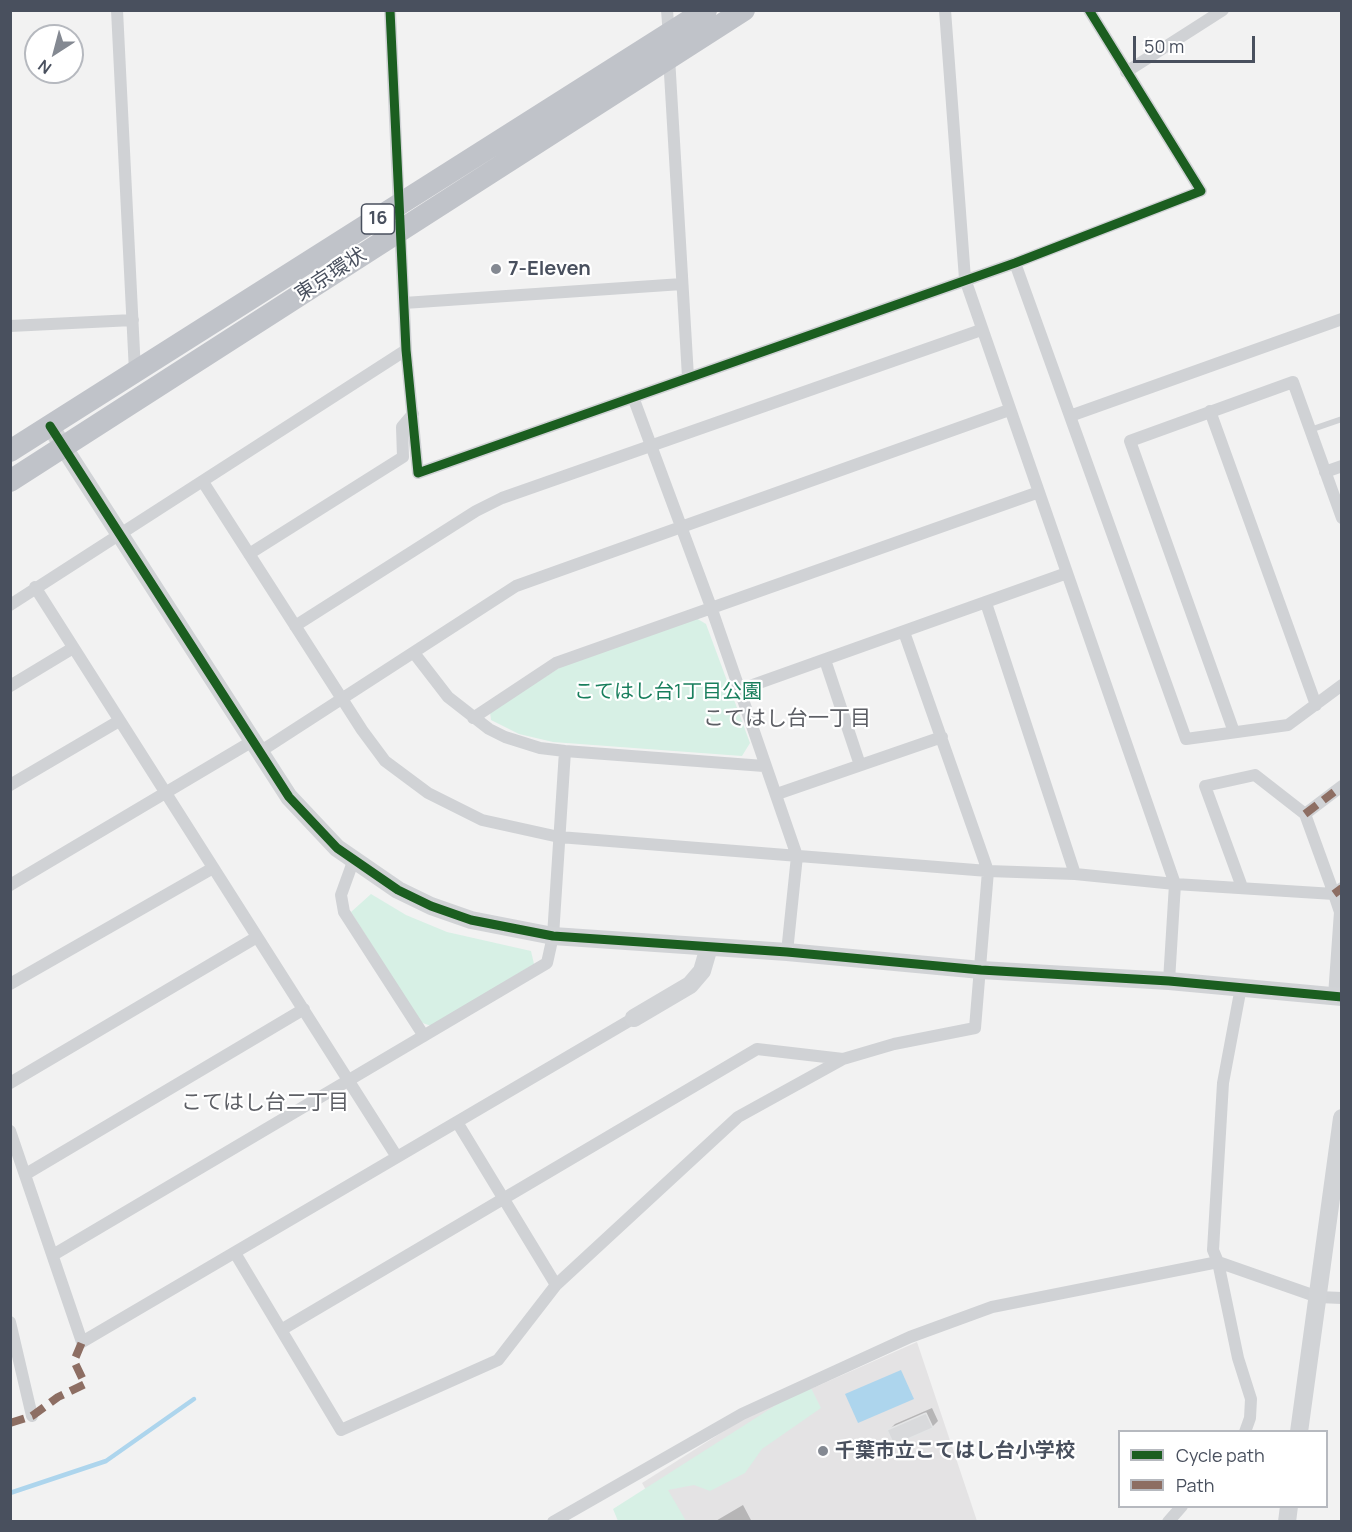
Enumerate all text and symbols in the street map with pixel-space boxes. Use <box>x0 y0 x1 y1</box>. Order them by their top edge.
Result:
north arrow <box>24 24 84 84</box>
scale bar <box>1136 24 1258 62</box>
text: 50 m <box>1144 34 1184 58</box>
text: N <box>33 55 56 79</box>
road number: 16 <box>362 204 394 234</box>
street label: 東京環状 <box>291 243 371 307</box>
place label: 7-Eleven <box>508 257 591 281</box>
marker: 7-Eleven <box>489 262 503 276</box>
park label: こてはし台1丁目公園 <box>574 680 762 704</box>
district label: こてはし台一丁目 <box>703 706 871 732</box>
district label: こてはし台二丁目 <box>181 1090 349 1116</box>
legend <box>1118 1430 1328 1508</box>
place label: 千葉市立こてはし台小学校 <box>835 1439 1075 1463</box>
text: Cycle path <box>1176 1443 1265 1467</box>
marker: 千葉市立こてはし台小学校 <box>816 1444 830 1458</box>
text: Path <box>1176 1473 1214 1497</box>

